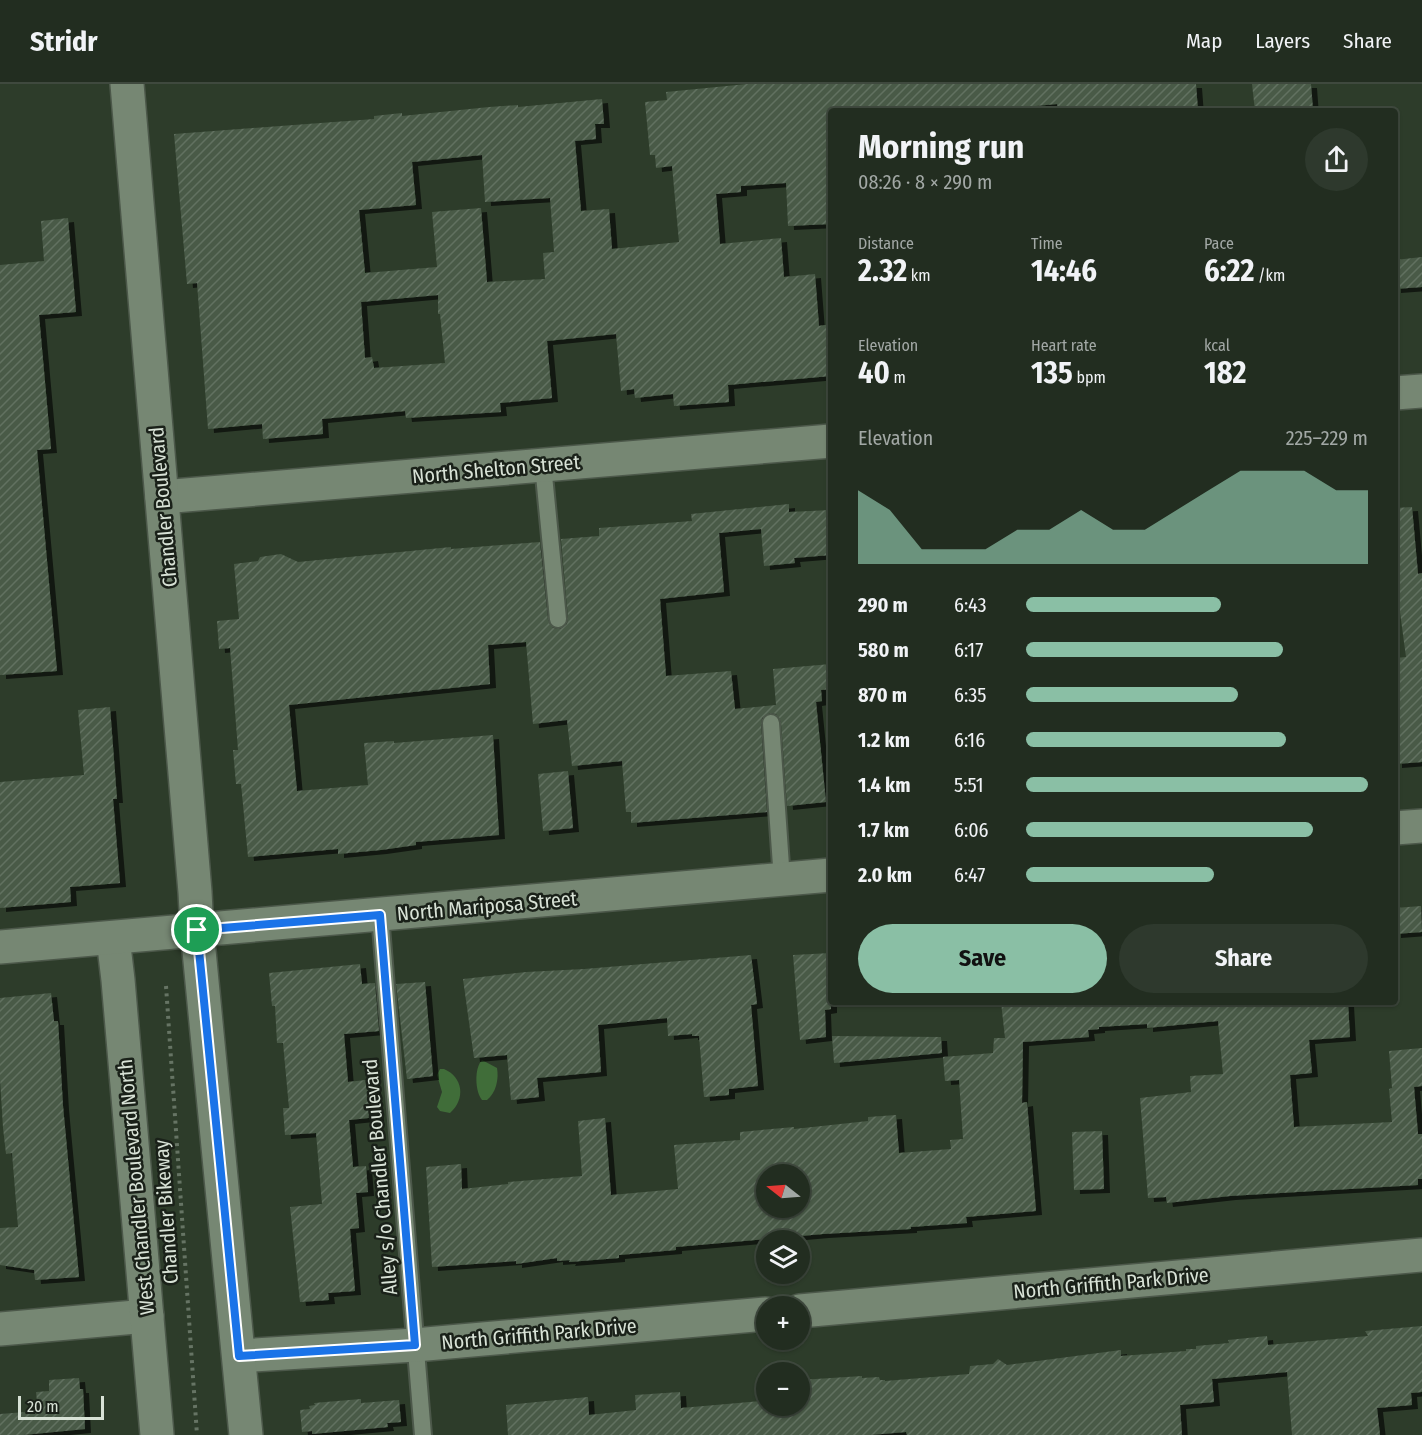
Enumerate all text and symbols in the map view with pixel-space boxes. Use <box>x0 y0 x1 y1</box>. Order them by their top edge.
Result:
text: Stridr <box>30 25 97 58</box>
text: Map <box>1186 28 1222 54</box>
text: Layers <box>1255 28 1310 54</box>
text: Share <box>1343 28 1392 54</box>
text: Morning run <box>858 127 1024 167</box>
button: share <box>1305 128 1368 191</box>
text: 08:26 · 8 × 290 m <box>858 170 992 194</box>
text: Distance <box>858 234 914 253</box>
text: Time <box>1031 234 1063 253</box>
text: Pace <box>1204 234 1234 253</box>
text: 2.32 <box>858 253 907 289</box>
text: 14:46 <box>1031 253 1097 289</box>
text: 6:22 <box>1204 253 1254 289</box>
text: km <box>907 266 931 285</box>
text: /km <box>1254 266 1285 285</box>
text: Elevation <box>858 336 918 355</box>
text: Heart rate <box>1031 336 1097 355</box>
text: kcal <box>1204 336 1230 355</box>
text: 40 <box>858 355 890 391</box>
text: 135 <box>1031 355 1073 391</box>
text: 182 <box>1204 355 1246 391</box>
text: m <box>890 368 906 387</box>
text: bpm <box>1073 368 1106 387</box>
street label: Chandler Boulevard <box>144 426 182 588</box>
text: Elevation <box>858 426 933 450</box>
text: 225–229 m <box>1286 426 1368 450</box>
street label: North Shelton Street <box>411 450 581 488</box>
text: 290 m <box>858 593 908 617</box>
text: 6:43 <box>954 593 986 617</box>
text: 580 m <box>858 638 909 662</box>
text: 6:17 <box>954 638 983 662</box>
text: 870 m <box>858 683 907 707</box>
text: 6:35 <box>954 683 987 707</box>
text: 1.2 km <box>858 728 910 752</box>
text: 6:16 <box>954 728 985 752</box>
text: 1.4 km <box>858 773 910 797</box>
text: 5:51 <box>954 773 984 797</box>
text: 1.7 km <box>858 818 909 842</box>
text: 6:06 <box>954 818 989 842</box>
text: 2.0 km <box>858 863 912 887</box>
text: 6:47 <box>954 863 985 887</box>
street label: North Mariposa Street <box>396 886 579 926</box>
pin <box>171 904 222 955</box>
icon: arrive <box>180 913 213 946</box>
button: Save <box>858 924 1107 993</box>
button: Share <box>1119 924 1368 993</box>
street label: West Chandler Boulevard North <box>113 1058 159 1316</box>
street label: Alley s/o Chandler Boulevard <box>358 1058 402 1296</box>
street label: Chandler Bikeway <box>149 1139 183 1285</box>
north arrow <box>756 1164 810 1218</box>
map controls <box>756 1164 810 1416</box>
button: layers <box>756 1230 810 1284</box>
street label: North Griffith Park Drive <box>1012 1263 1210 1303</box>
button: + <box>756 1296 810 1350</box>
street label: North Griffith Park Drive <box>440 1314 638 1354</box>
button: − <box>756 1362 810 1416</box>
scale bar <box>18 1393 104 1420</box>
text: 20 m <box>27 1397 58 1416</box>

